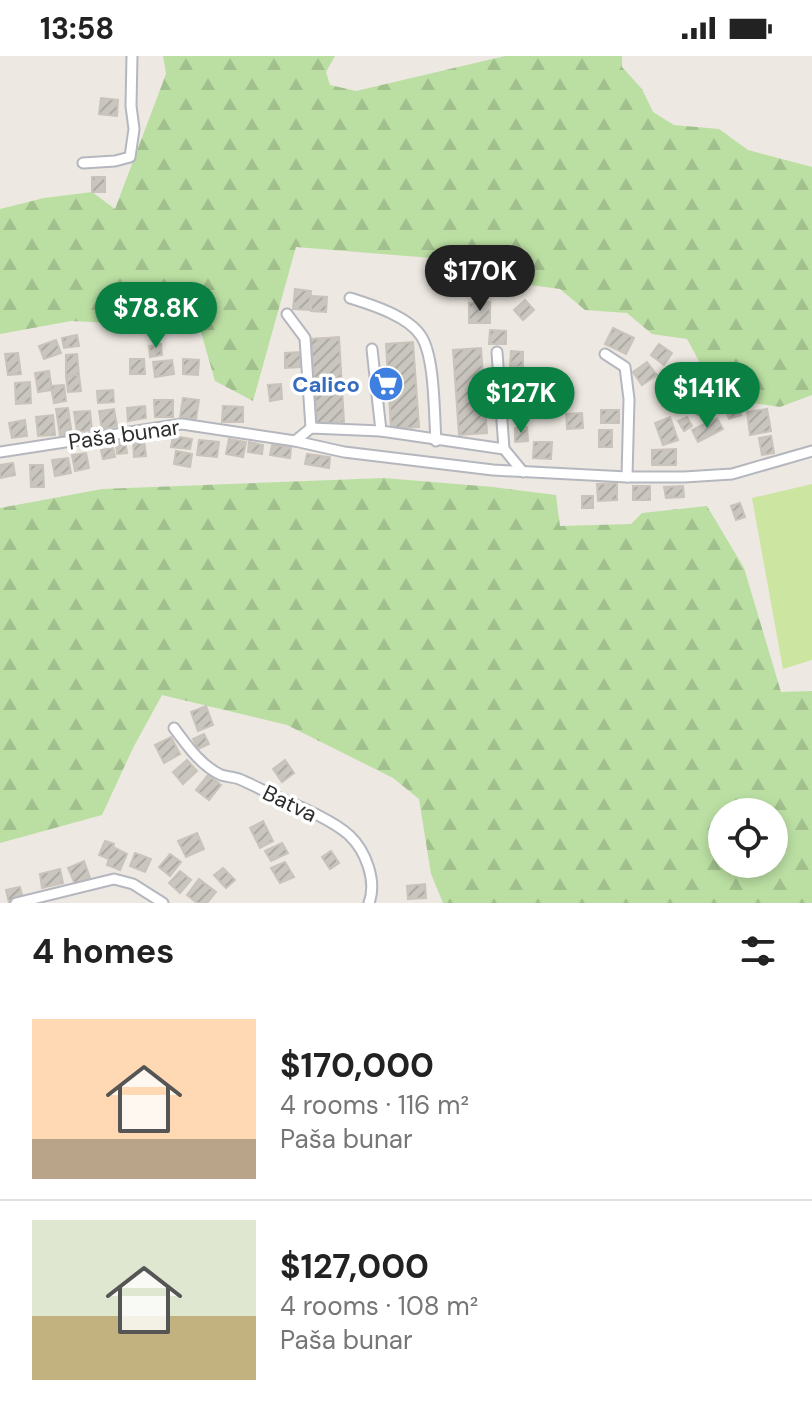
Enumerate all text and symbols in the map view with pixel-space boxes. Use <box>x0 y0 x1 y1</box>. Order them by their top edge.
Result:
text: 13:58 <box>40 9 114 48</box>
pin: $170K <box>424 245 536 313</box>
text: $170K <box>443 254 517 288</box>
pin: $78.8K <box>91 282 221 350</box>
text: $78.8K <box>113 291 199 325</box>
pin: $141K <box>651 362 763 430</box>
supermarket icon: Calico <box>367 365 405 403</box>
pin: $127K <box>465 367 577 435</box>
place label: Calico <box>292 370 360 399</box>
text: $141K <box>673 371 741 405</box>
text: $127K <box>486 376 556 410</box>
street label: Paša bunar <box>66 412 182 457</box>
street label: Batva <box>258 778 322 829</box>
map controls <box>708 798 788 878</box>
button: locate <box>708 798 788 878</box>
text: 4 homes <box>32 929 174 974</box>
icon: filters <box>736 929 780 973</box>
text: $170,000 <box>280 1043 434 1088</box>
icon: home <box>96 1051 192 1147</box>
text: 4 rooms · 116 m² <box>280 1088 469 1122</box>
text: Paša bunar <box>280 1122 413 1156</box>
text: $127,000 <box>280 1244 429 1289</box>
icon: home <box>96 1252 192 1348</box>
text: 4 rooms · 108 m² <box>280 1289 478 1323</box>
text: Paša bunar <box>280 1323 413 1357</box>

